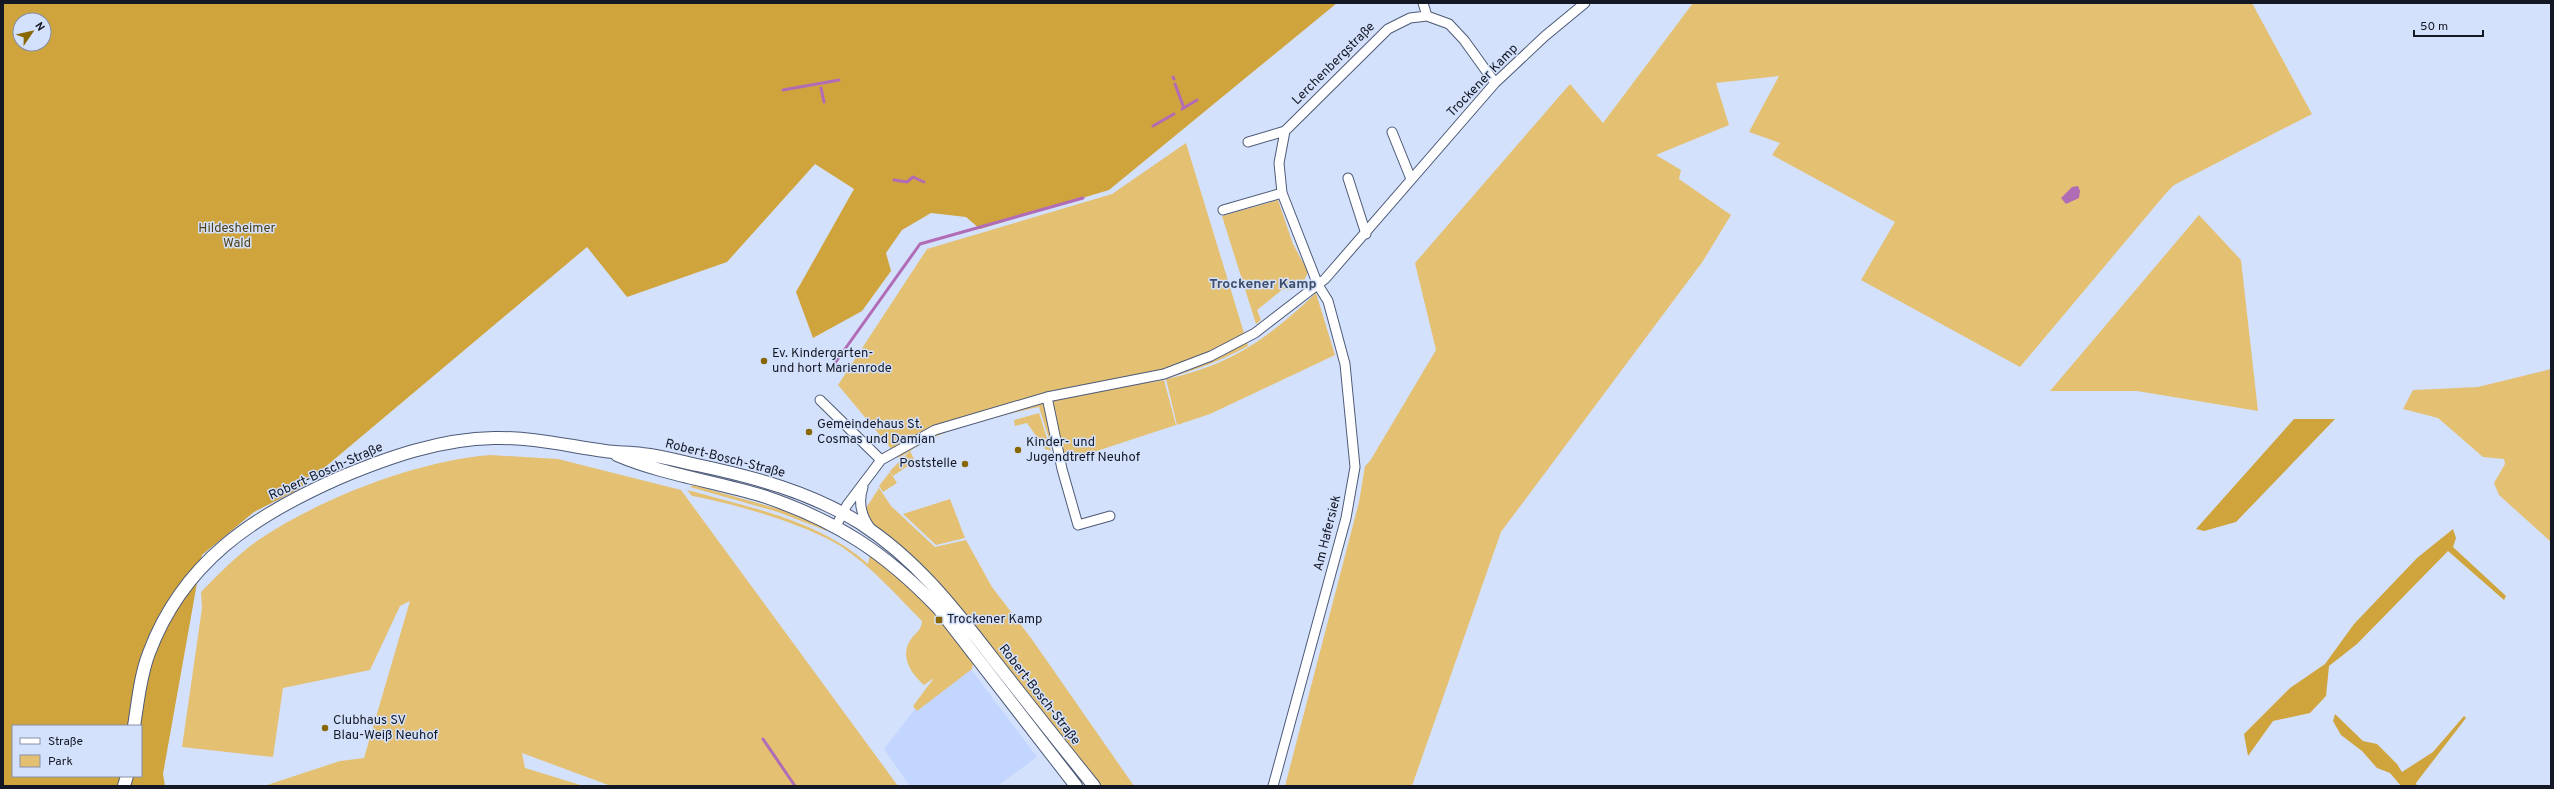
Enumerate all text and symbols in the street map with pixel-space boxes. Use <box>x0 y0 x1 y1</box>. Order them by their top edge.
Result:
north arrow <box>12 12 52 52</box>
scale bar <box>2414 12 2483 38</box>
street label: Lerchenbergstraße <box>1289 19 1379 109</box>
text: 50 m <box>2420 19 2448 35</box>
text: N <box>31 20 47 34</box>
street label: Trockener Kamp <box>1444 41 1522 121</box>
park label: Hildesheimer Wald <box>198 221 276 252</box>
district label: Trockener Kamp <box>1209 276 1317 293</box>
place label: Ev. Kindergarten- und hort Marienrode <box>772 346 892 377</box>
marker: Ev. Kindergarten- und hort Marienrode <box>759 356 769 366</box>
place label: Gemeindehaus St. Cosmas und Damian <box>817 417 935 448</box>
marker: Gemeindehaus St. Cosmas und Damian <box>804 427 814 437</box>
place label: Kinder- und Jugendtreff Neuhof <box>1026 435 1141 466</box>
street label: Robert-Bosch-Straße <box>663 436 787 482</box>
street label: Robert-Bosch-Straße <box>266 440 386 504</box>
marker: Kinder- und Jugendtreff Neuhof <box>1013 445 1023 455</box>
place label: Poststelle <box>899 456 957 472</box>
marker: Poststelle <box>960 459 970 469</box>
street label: Am Hafersiek <box>1311 493 1345 573</box>
place label: Trockener Kamp <box>947 612 1042 628</box>
marker: Trockener Kamp <box>934 615 944 625</box>
street label: Robert-Bosch-Straße <box>995 642 1083 748</box>
place label: Clubhaus SV Blau-Weiß Neuhof <box>333 713 439 744</box>
marker: Clubhaus SV Blau-Weiß Neuhof <box>320 723 330 733</box>
legend <box>12 725 142 777</box>
text: Straße <box>48 734 83 750</box>
text: Park <box>48 754 73 770</box>

